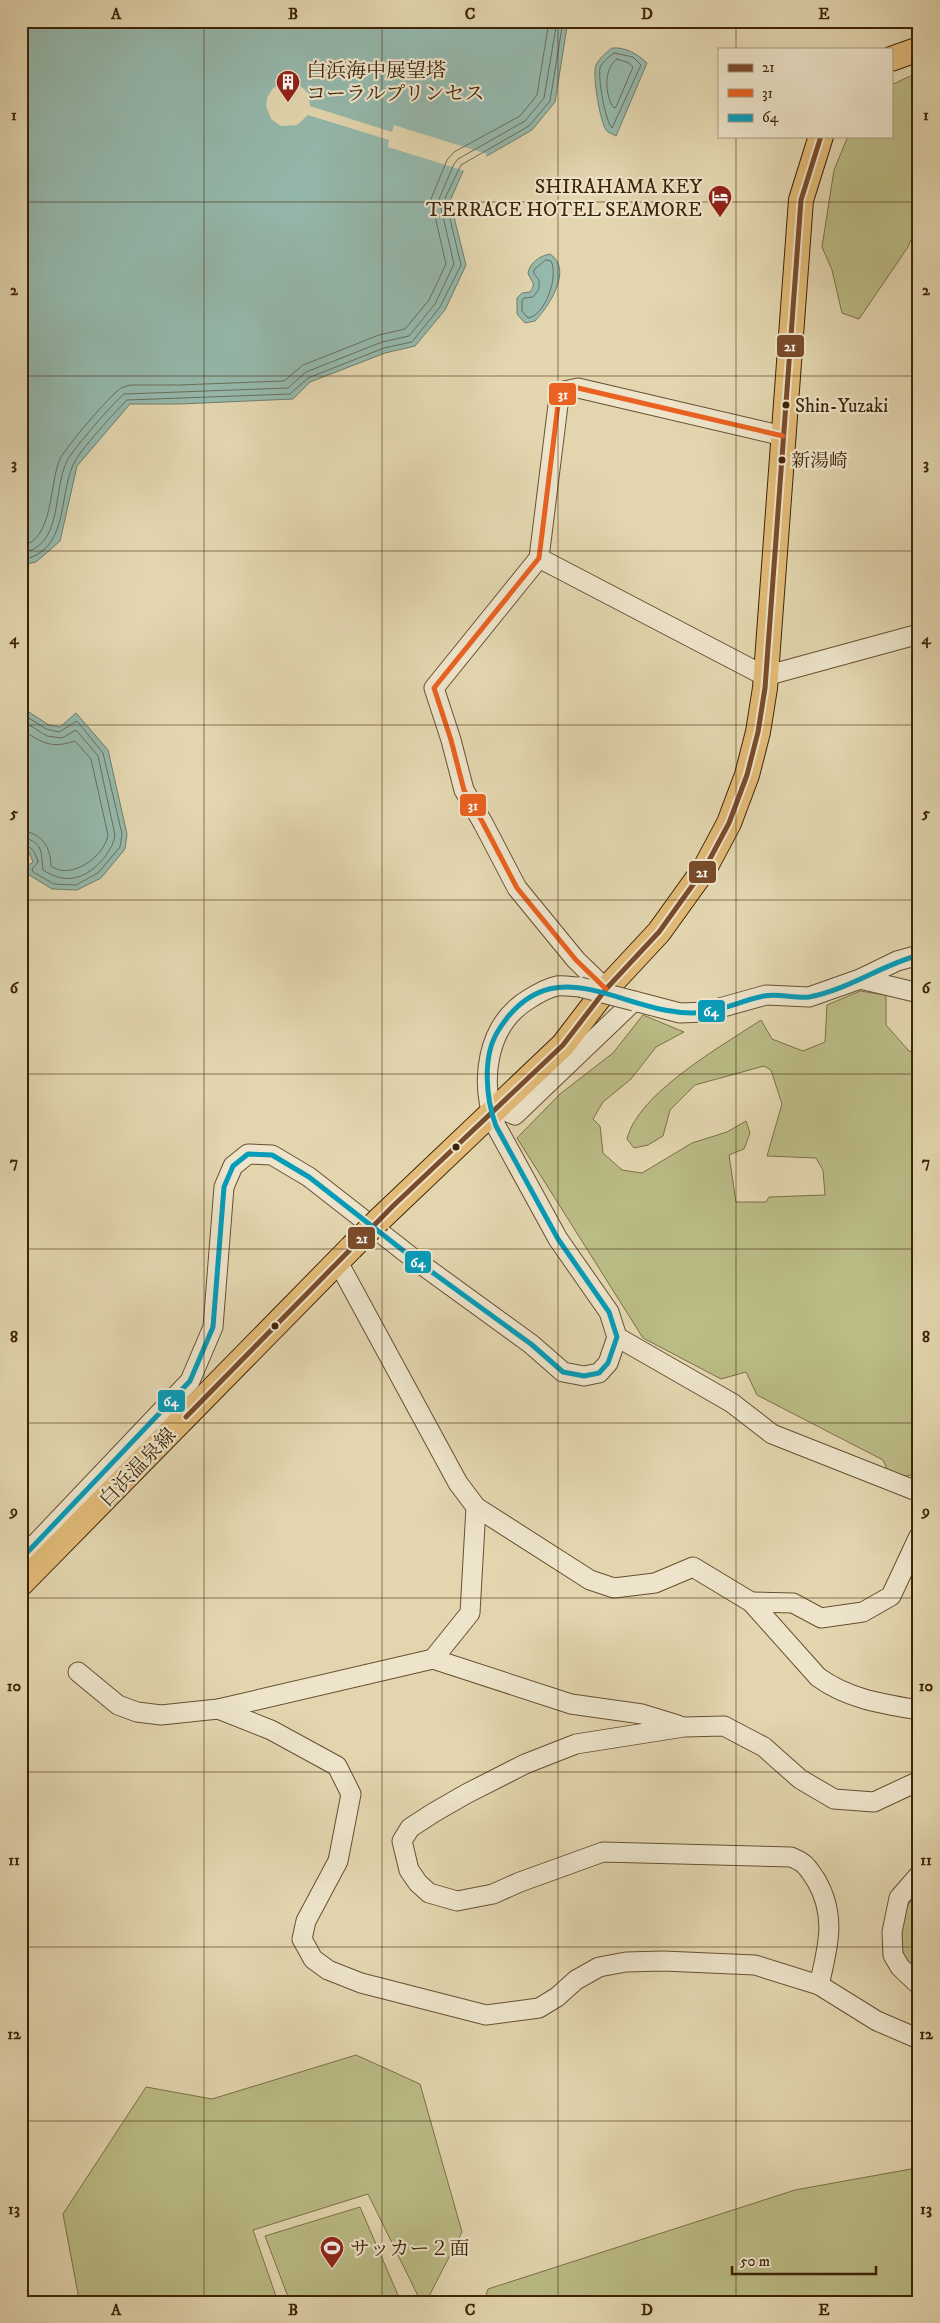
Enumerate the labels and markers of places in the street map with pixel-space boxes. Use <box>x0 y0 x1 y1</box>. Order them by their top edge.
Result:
place label: 白浜海中展望塔 コーラルプリンセス <box>306 59 485 107</box>
building icon: 白浜海中展望塔 コーラルプリンセス <box>275 69 301 103</box>
place label: SHIRAHAMA KEY TERRACE HOTEL SEAMORE <box>426 175 702 223</box>
hotel icon: SHIRAHAMA KEY TERRACE HOTEL SEAMORE <box>707 184 733 218</box>
place label: Shin-Yuzaki <box>795 395 888 418</box>
marker: Shin-Yuzaki <box>781 400 791 410</box>
place label: 新湯崎 <box>791 450 848 473</box>
marker: 新湯崎 <box>777 455 787 465</box>
unlabelled marker <box>451 1142 461 1152</box>
unlabelled marker <box>270 1321 280 1331</box>
sports icon: サッカー２面 <box>319 2235 345 2269</box>
place label: サッカー２面 <box>350 2237 470 2262</box>

